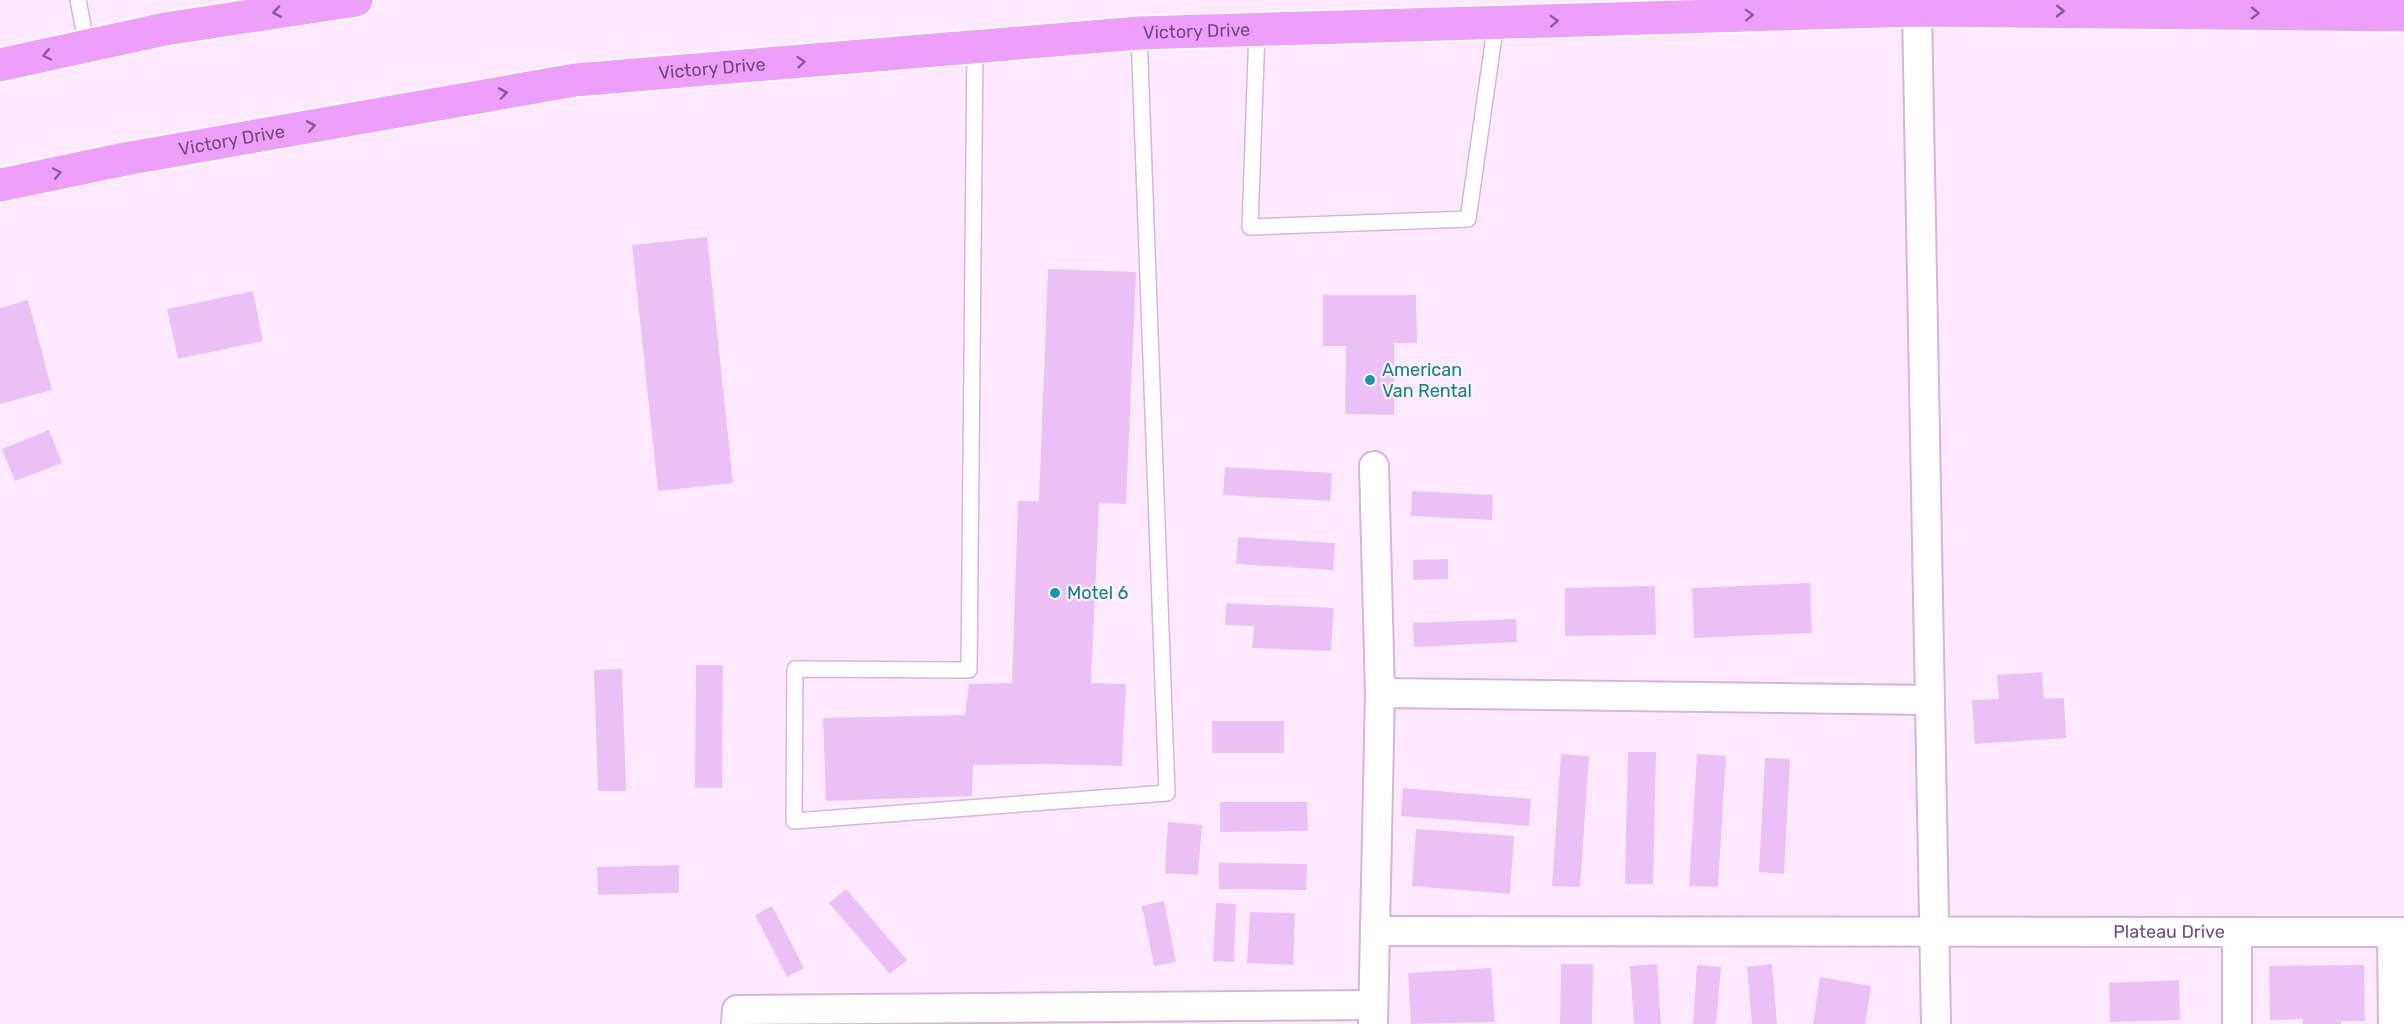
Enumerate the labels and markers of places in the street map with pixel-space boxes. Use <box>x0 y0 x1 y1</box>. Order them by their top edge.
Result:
place label: American Van Rental <box>1382 359 1472 402</box>
marker: American Van Rental <box>1363 373 1377 387</box>
place label: Motel 6 <box>1067 582 1128 604</box>
marker: Motel 6 <box>1048 586 1062 600</box>

